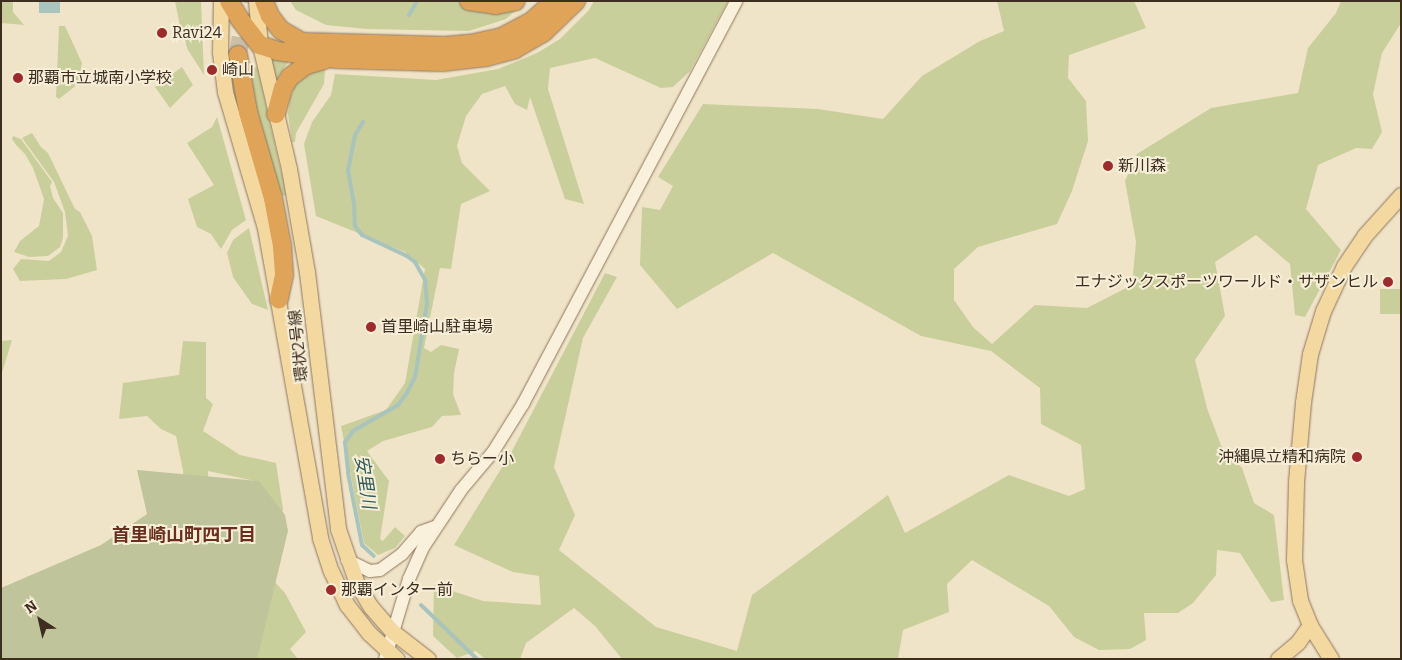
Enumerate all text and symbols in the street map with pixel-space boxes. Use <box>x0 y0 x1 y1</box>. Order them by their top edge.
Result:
place label: Ravi24 <box>172 23 222 43</box>
marker: Ravi24 <box>156 27 168 39</box>
place label: 崎山 <box>222 60 254 80</box>
marker: 崎山 <box>206 64 218 76</box>
place label: 那覇市立城南小学校 <box>28 68 172 88</box>
marker: 那覇市立城南小学校 <box>12 72 24 84</box>
place label: 新川森 <box>1118 156 1166 176</box>
marker: 新川森 <box>1102 160 1114 172</box>
place label: エナジックスポーツワールド・サザンヒル <box>1074 272 1378 292</box>
marker: エナジックスポーツワールド・サザンヒル <box>1382 276 1394 288</box>
street label: 環状2号線 <box>286 309 312 383</box>
place label: 首里崎山駐車場 <box>381 317 493 337</box>
marker: 首里崎山駐車場 <box>365 321 377 333</box>
place label: 沖縄県立精和病院 <box>1218 447 1346 467</box>
place label: ちらー小 <box>450 449 514 469</box>
marker: 沖縄県立精和病院 <box>1350 450 1364 464</box>
marker: ちらー小 <box>434 453 446 465</box>
water label: 安里川 <box>350 454 380 510</box>
district label: 首里崎山町四丁目 <box>112 524 256 546</box>
place label: 那覇インター前 <box>341 580 453 600</box>
marker: 那覇インター前 <box>325 584 337 596</box>
north arrow <box>15 595 65 645</box>
text: N <box>22 597 40 617</box>

